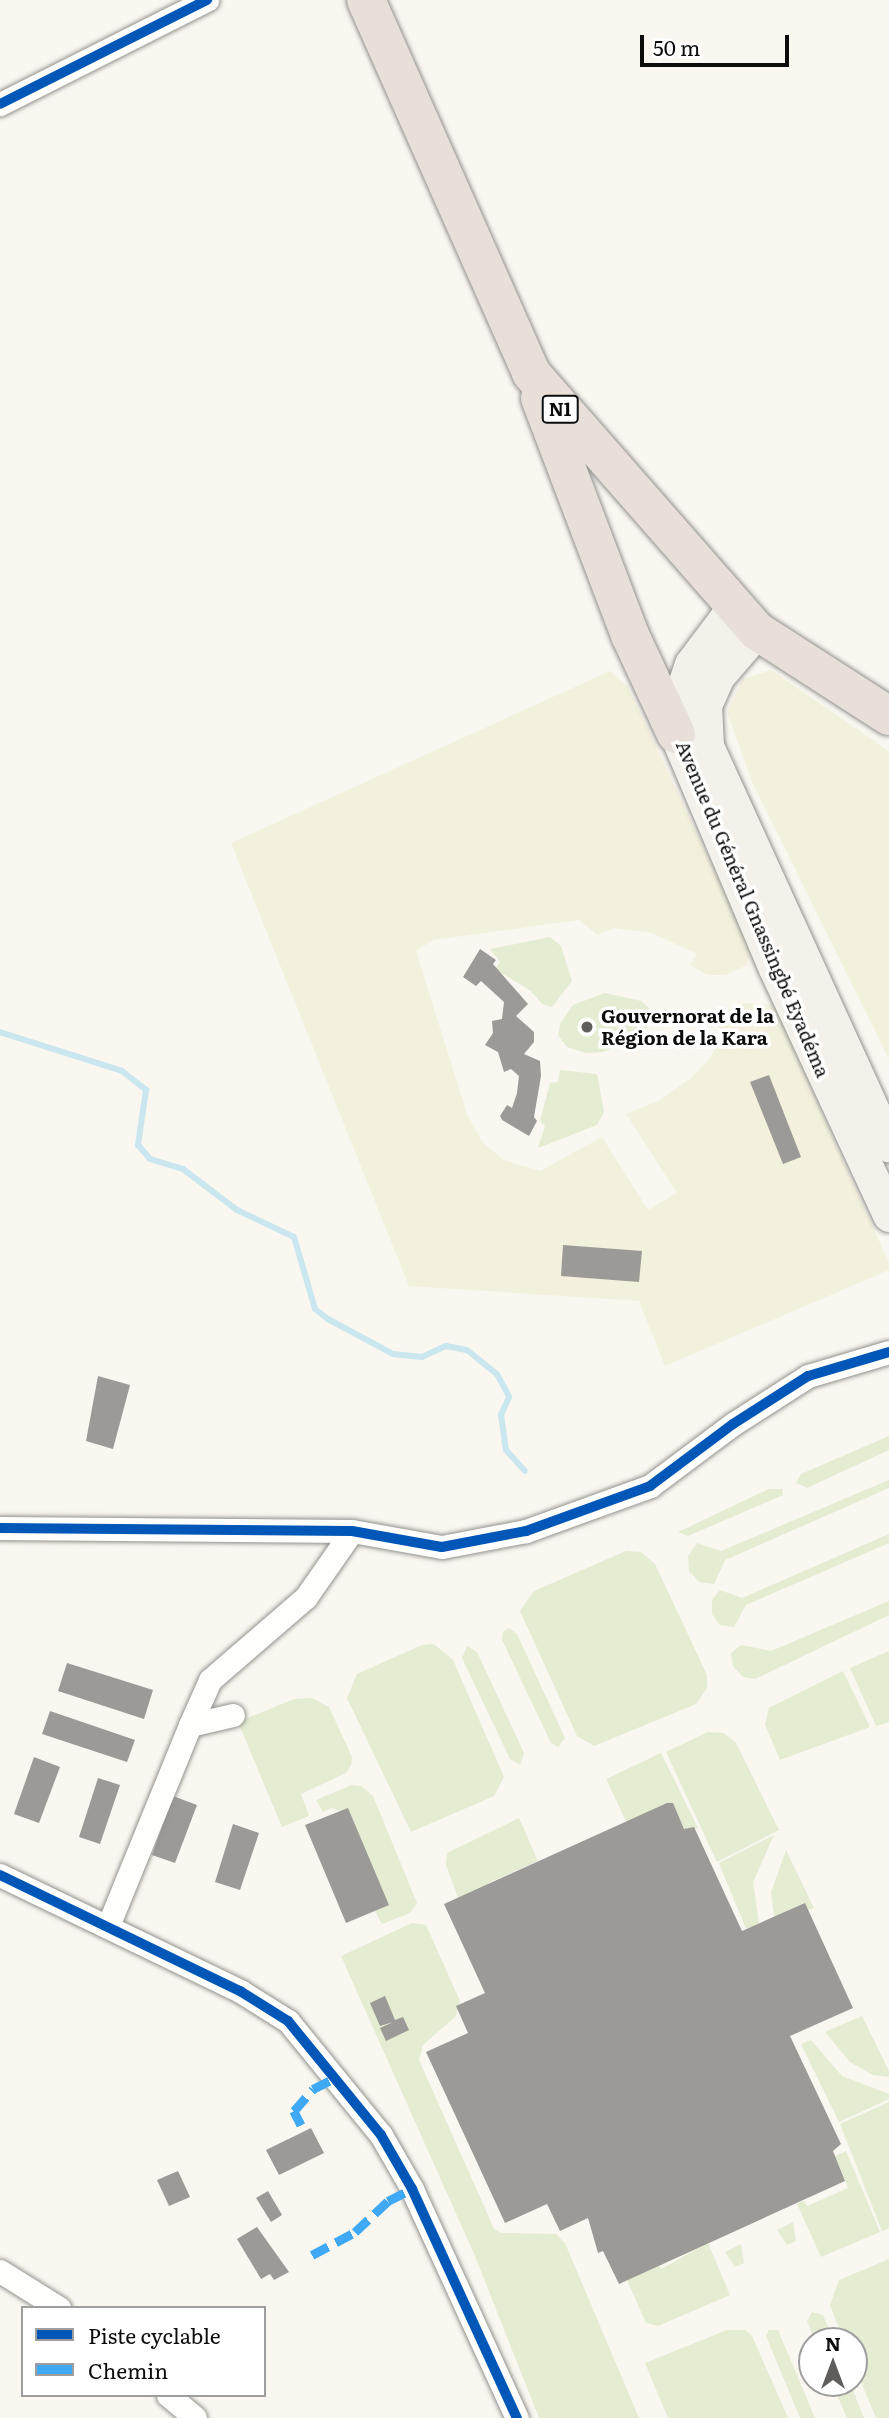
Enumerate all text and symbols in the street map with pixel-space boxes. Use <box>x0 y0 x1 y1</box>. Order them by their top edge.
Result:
scale bar <box>644 21 793 65</box>
text: 50 m <box>653 31 700 62</box>
road number: N1 <box>541 394 579 424</box>
street label: Avenue du Général Gnassingbé Eyadéma <box>671 737 835 1081</box>
place label: Gouvernorat de la Région de la Kara <box>601 1005 774 1049</box>
marker: Gouvernorat de la Région de la Kara <box>579 1019 595 1035</box>
legend <box>21 2306 266 2397</box>
text: Piste cyclable <box>88 2319 221 2350</box>
north arrow <box>798 2327 868 2397</box>
text: N <box>825 2329 841 2357</box>
text: Chemin <box>88 2354 168 2385</box>

